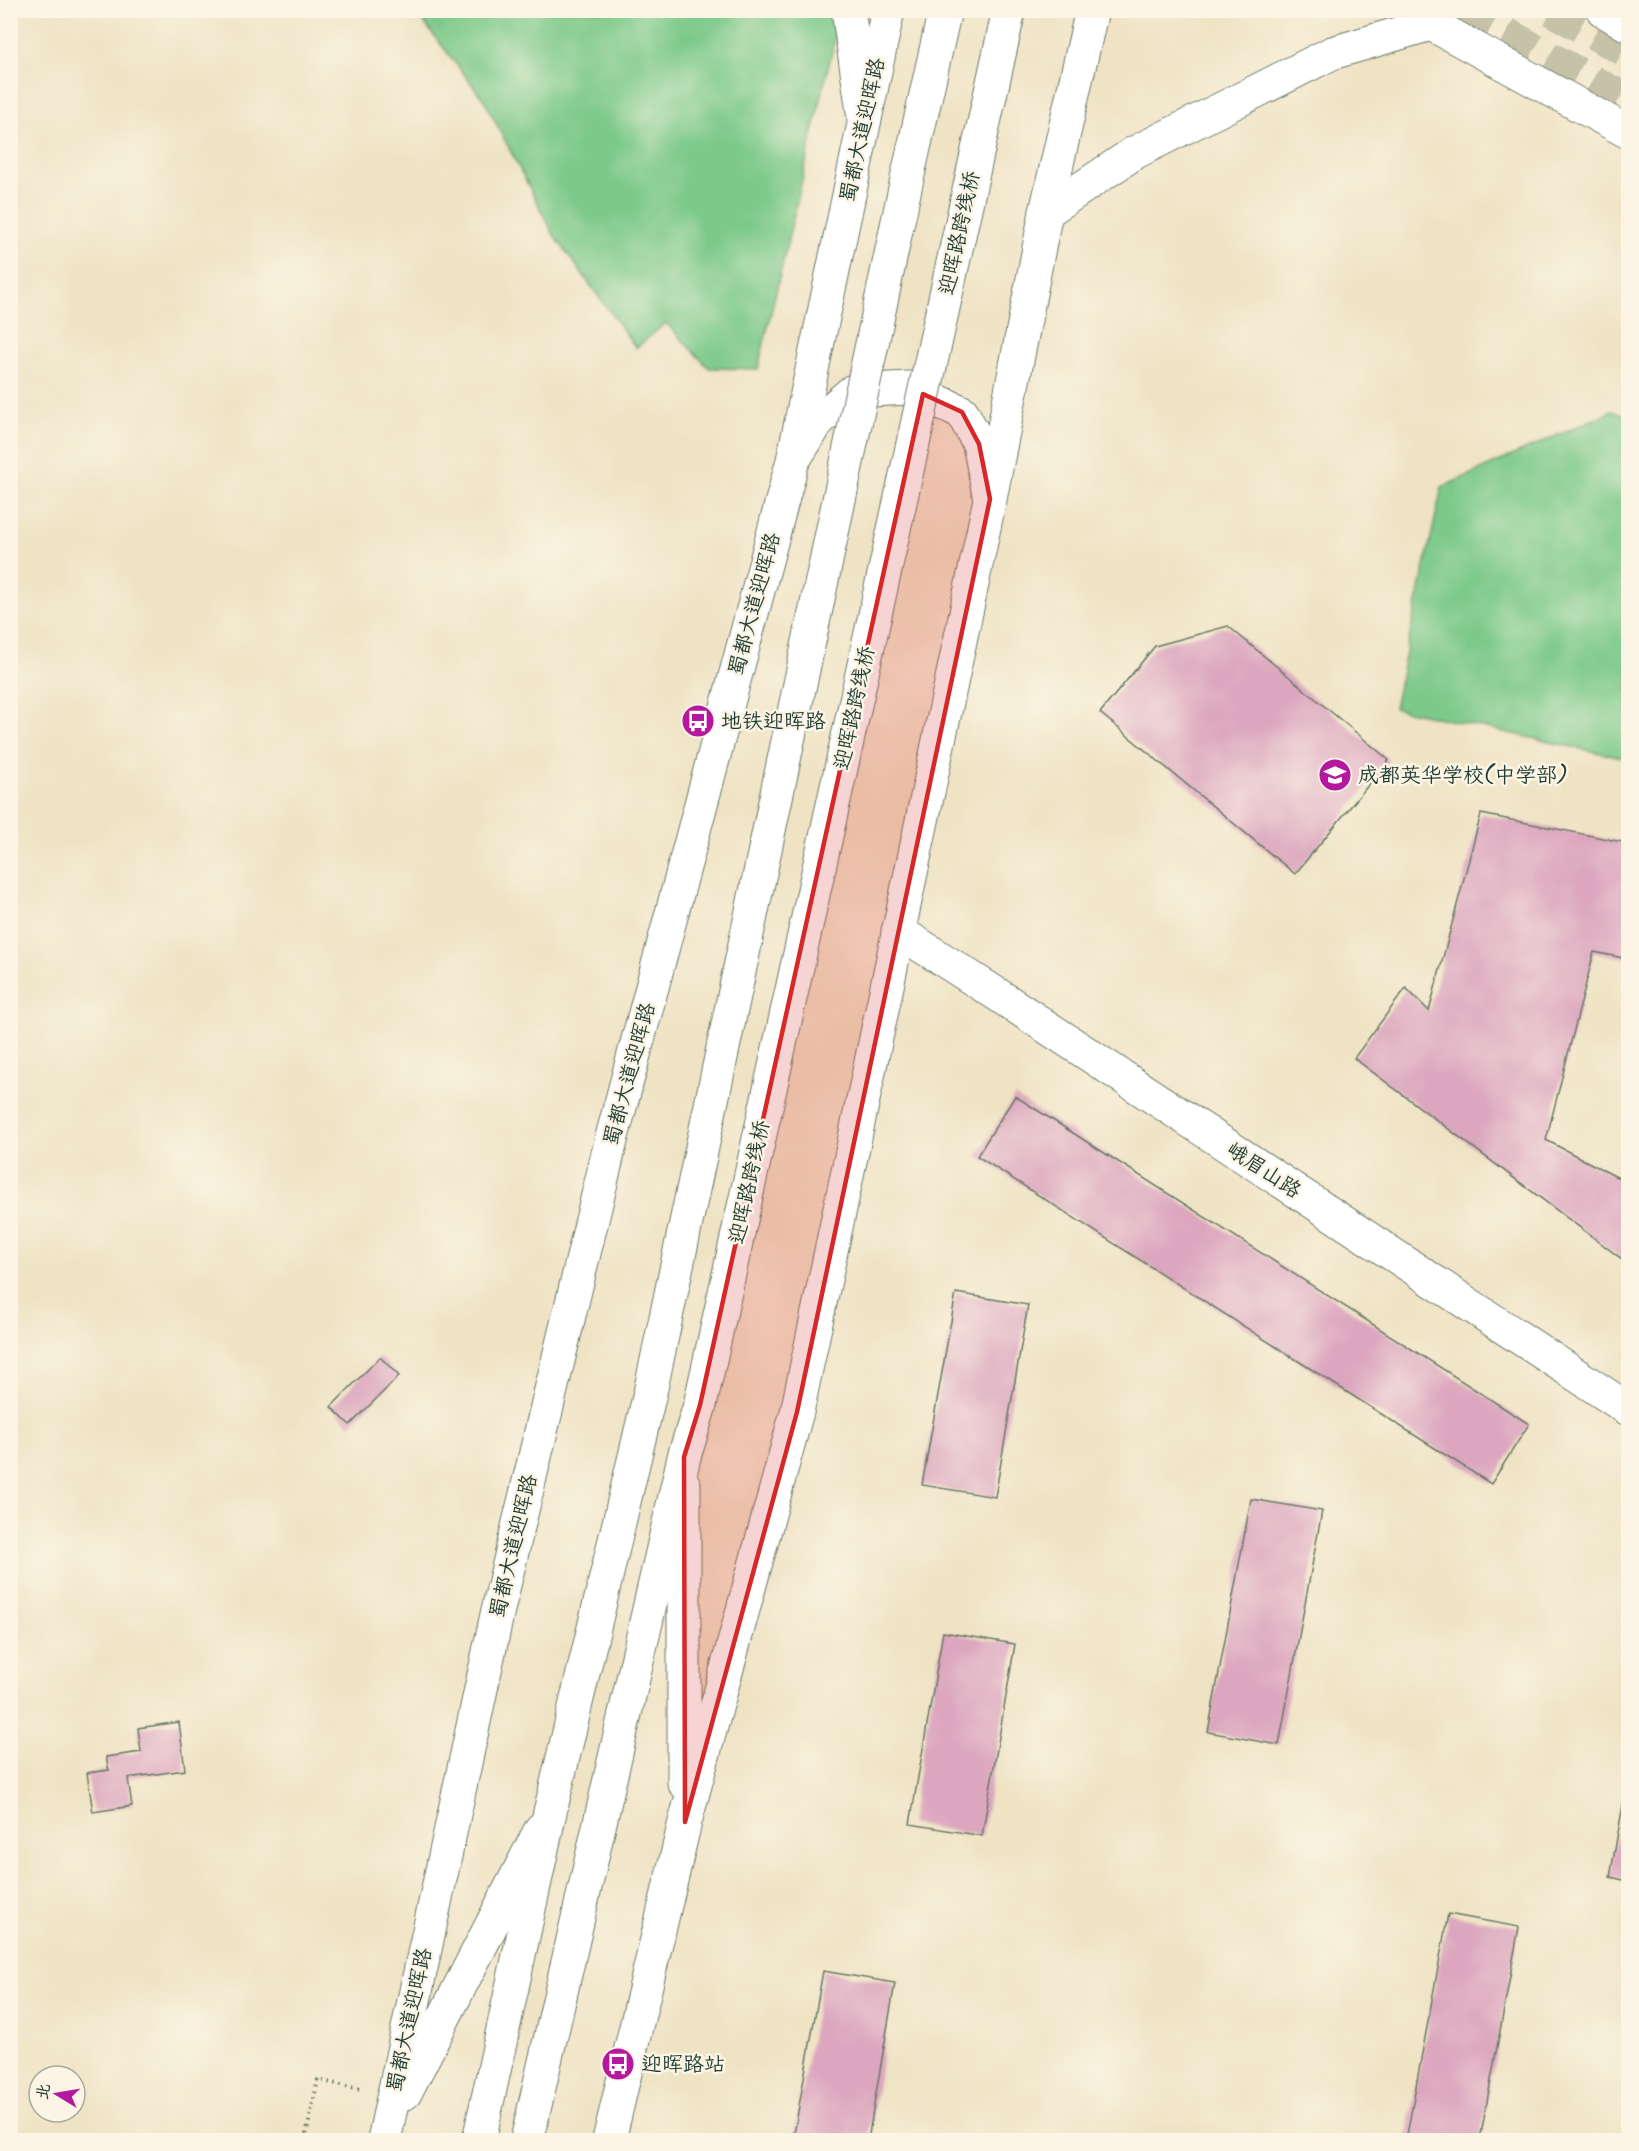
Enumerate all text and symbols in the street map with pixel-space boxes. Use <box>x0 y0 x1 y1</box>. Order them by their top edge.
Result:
street label: 蜀都大道迎晖路 <box>832 55 895 206</box>
street label: 迎晖路跨线桥 <box>931 168 990 298</box>
street label: 蜀都大道迎晖路 <box>720 529 790 680</box>
street label: 迎晖路跨线桥 <box>826 643 885 773</box>
bus stop icon: 地铁迎晖路 <box>680 703 716 739</box>
place label: 地铁迎晖路 <box>721 706 826 739</box>
school or university icon: 成都英华学校(中学部) <box>1317 757 1353 793</box>
place label: 成都英华学校(中学部) <box>1358 760 1568 793</box>
street label: 蜀都大道迎晖路 <box>595 999 665 1150</box>
street label: 迎晖路跨线桥 <box>721 1117 780 1247</box>
street label: 峨眉山路 <box>1219 1135 1307 1208</box>
street label: 蜀都大道迎晖路 <box>482 1471 547 1622</box>
street label: 蜀都大道迎晖路 <box>379 1945 442 2096</box>
bus stop icon: 迎晖路站 <box>600 2046 636 2082</box>
place label: 迎晖路站 <box>641 2049 725 2082</box>
north arrow <box>27 2064 87 2124</box>
text: 北 <box>30 2081 58 2102</box>

